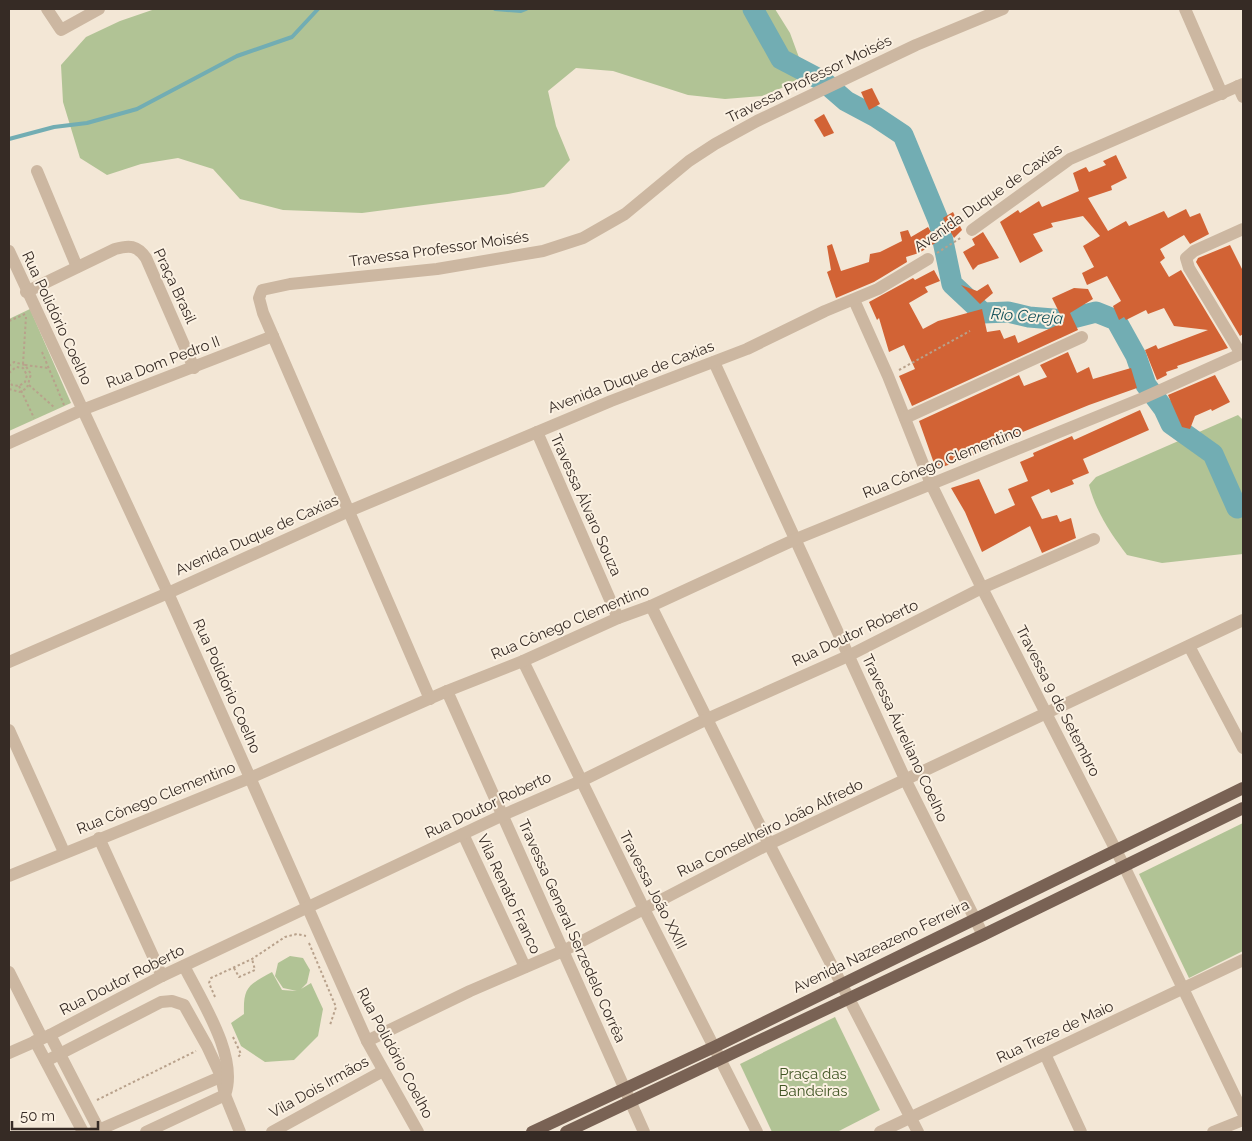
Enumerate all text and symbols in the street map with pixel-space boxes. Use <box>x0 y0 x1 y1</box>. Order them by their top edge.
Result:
street label: Travessa Professor Moisés <box>724 31 894 127</box>
street label: Avenida Duque de Caxias <box>910 140 1066 256</box>
street label: Travessa Professor Moisés <box>348 227 530 271</box>
street label: Praça Brasil <box>150 245 201 327</box>
street label: Rua Polidório Coelho <box>18 248 96 388</box>
water label: Rio Cereja <box>990 304 1064 328</box>
street label: Rua Dom Pedro II <box>104 332 222 392</box>
street label: Avenida Duque de Caxias <box>545 337 717 417</box>
street label: Rua Cônego Clementino <box>860 422 1024 502</box>
street label: Travessa Álvaro Souza <box>547 431 625 579</box>
street label: Avenida Duque de Caxias <box>173 491 341 579</box>
street label: Rua Cônego Clementino <box>488 581 652 663</box>
street label: Rua Doutor Roberto <box>789 596 921 670</box>
street label: Rua Polidório Coelho <box>189 616 265 756</box>
street label: Travessa 9 de Setembro <box>1012 622 1104 780</box>
street label: Travessa Áureliano Coelho <box>858 651 952 825</box>
street label: Rua Cônego Clementino <box>74 758 238 838</box>
street label: Rua Doutor Roberto <box>422 768 554 842</box>
street label: Rua Conselheiro João Alfredo <box>674 775 866 881</box>
street label: Travessa General Serzedelo Corrêa <box>514 817 630 1045</box>
street label: Travessa João XXIII <box>615 828 691 952</box>
street label: Vila Renato Franco <box>473 831 545 957</box>
street label: Avenida Nazeazeno Ferreira <box>790 895 972 997</box>
street label: Rua Doutor Roberto <box>57 941 187 1019</box>
street label: Rua Polidório Coelho <box>353 985 437 1121</box>
street label: Rua Treze de Maio <box>994 997 1116 1067</box>
street label: Vila Dois Irmãos <box>266 1052 372 1122</box>
park label: Praça das Bandeiras <box>779 1065 847 1100</box>
scale bar <box>12 1098 99 1130</box>
text: 50 m <box>20 1107 55 1125</box>

